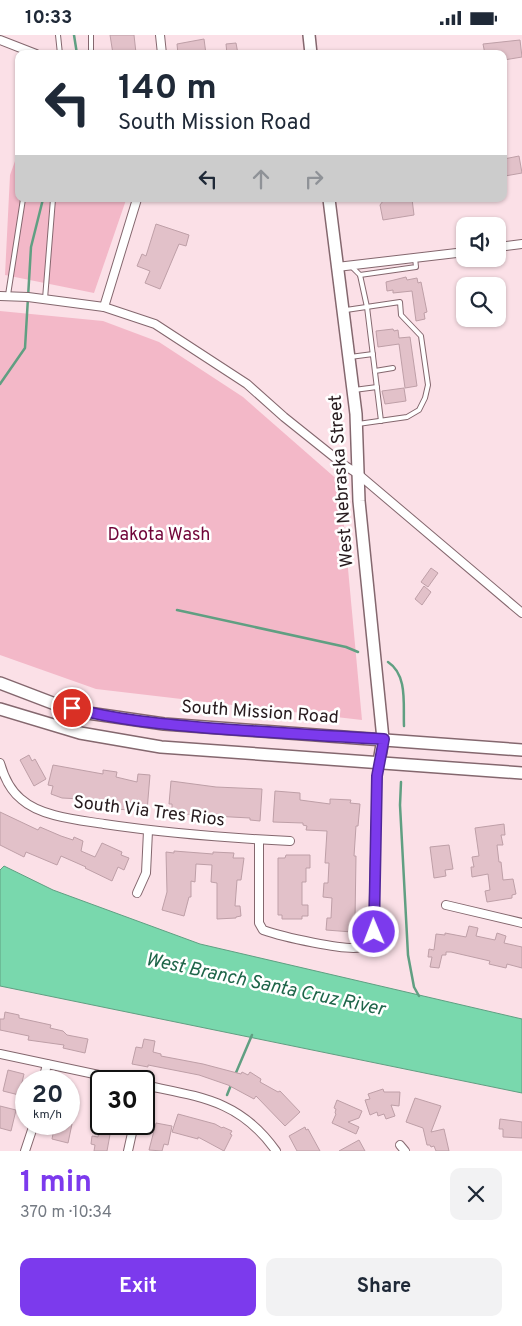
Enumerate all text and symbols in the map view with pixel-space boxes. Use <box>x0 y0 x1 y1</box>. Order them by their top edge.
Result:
text: 10:33 <box>25 6 73 30</box>
text: 140 m <box>118 67 217 111</box>
icon: left <box>35 70 100 135</box>
text: South Mission Road <box>118 110 311 137</box>
icon: left <box>194 165 222 193</box>
icon: ahead <box>247 165 275 193</box>
icon: right <box>300 165 328 193</box>
map controls <box>456 217 506 327</box>
button: sound <box>456 217 506 267</box>
button: search <box>456 277 506 327</box>
street label: West Nebraska Street <box>324 394 360 568</box>
park label: Dakota Wash <box>108 524 210 547</box>
pin <box>51 687 93 729</box>
icon: arrive <box>58 694 86 722</box>
street label: South Mission Road <box>180 696 340 730</box>
street label: South Via Tres Rios <box>72 791 226 833</box>
position arrow <box>347 905 399 957</box>
water label: West Branch Santa Cruz River <box>143 948 388 1022</box>
speed limit sign: 30 <box>90 1070 155 1135</box>
text: 20 <box>32 1080 63 1112</box>
text: km/h <box>33 1107 62 1123</box>
text: 1 min <box>20 1165 92 1202</box>
button: close <box>450 1168 502 1220</box>
text: 370 m · 10:34 <box>20 1203 112 1223</box>
button: Exit <box>20 1258 256 1316</box>
button: Share <box>266 1258 502 1316</box>

